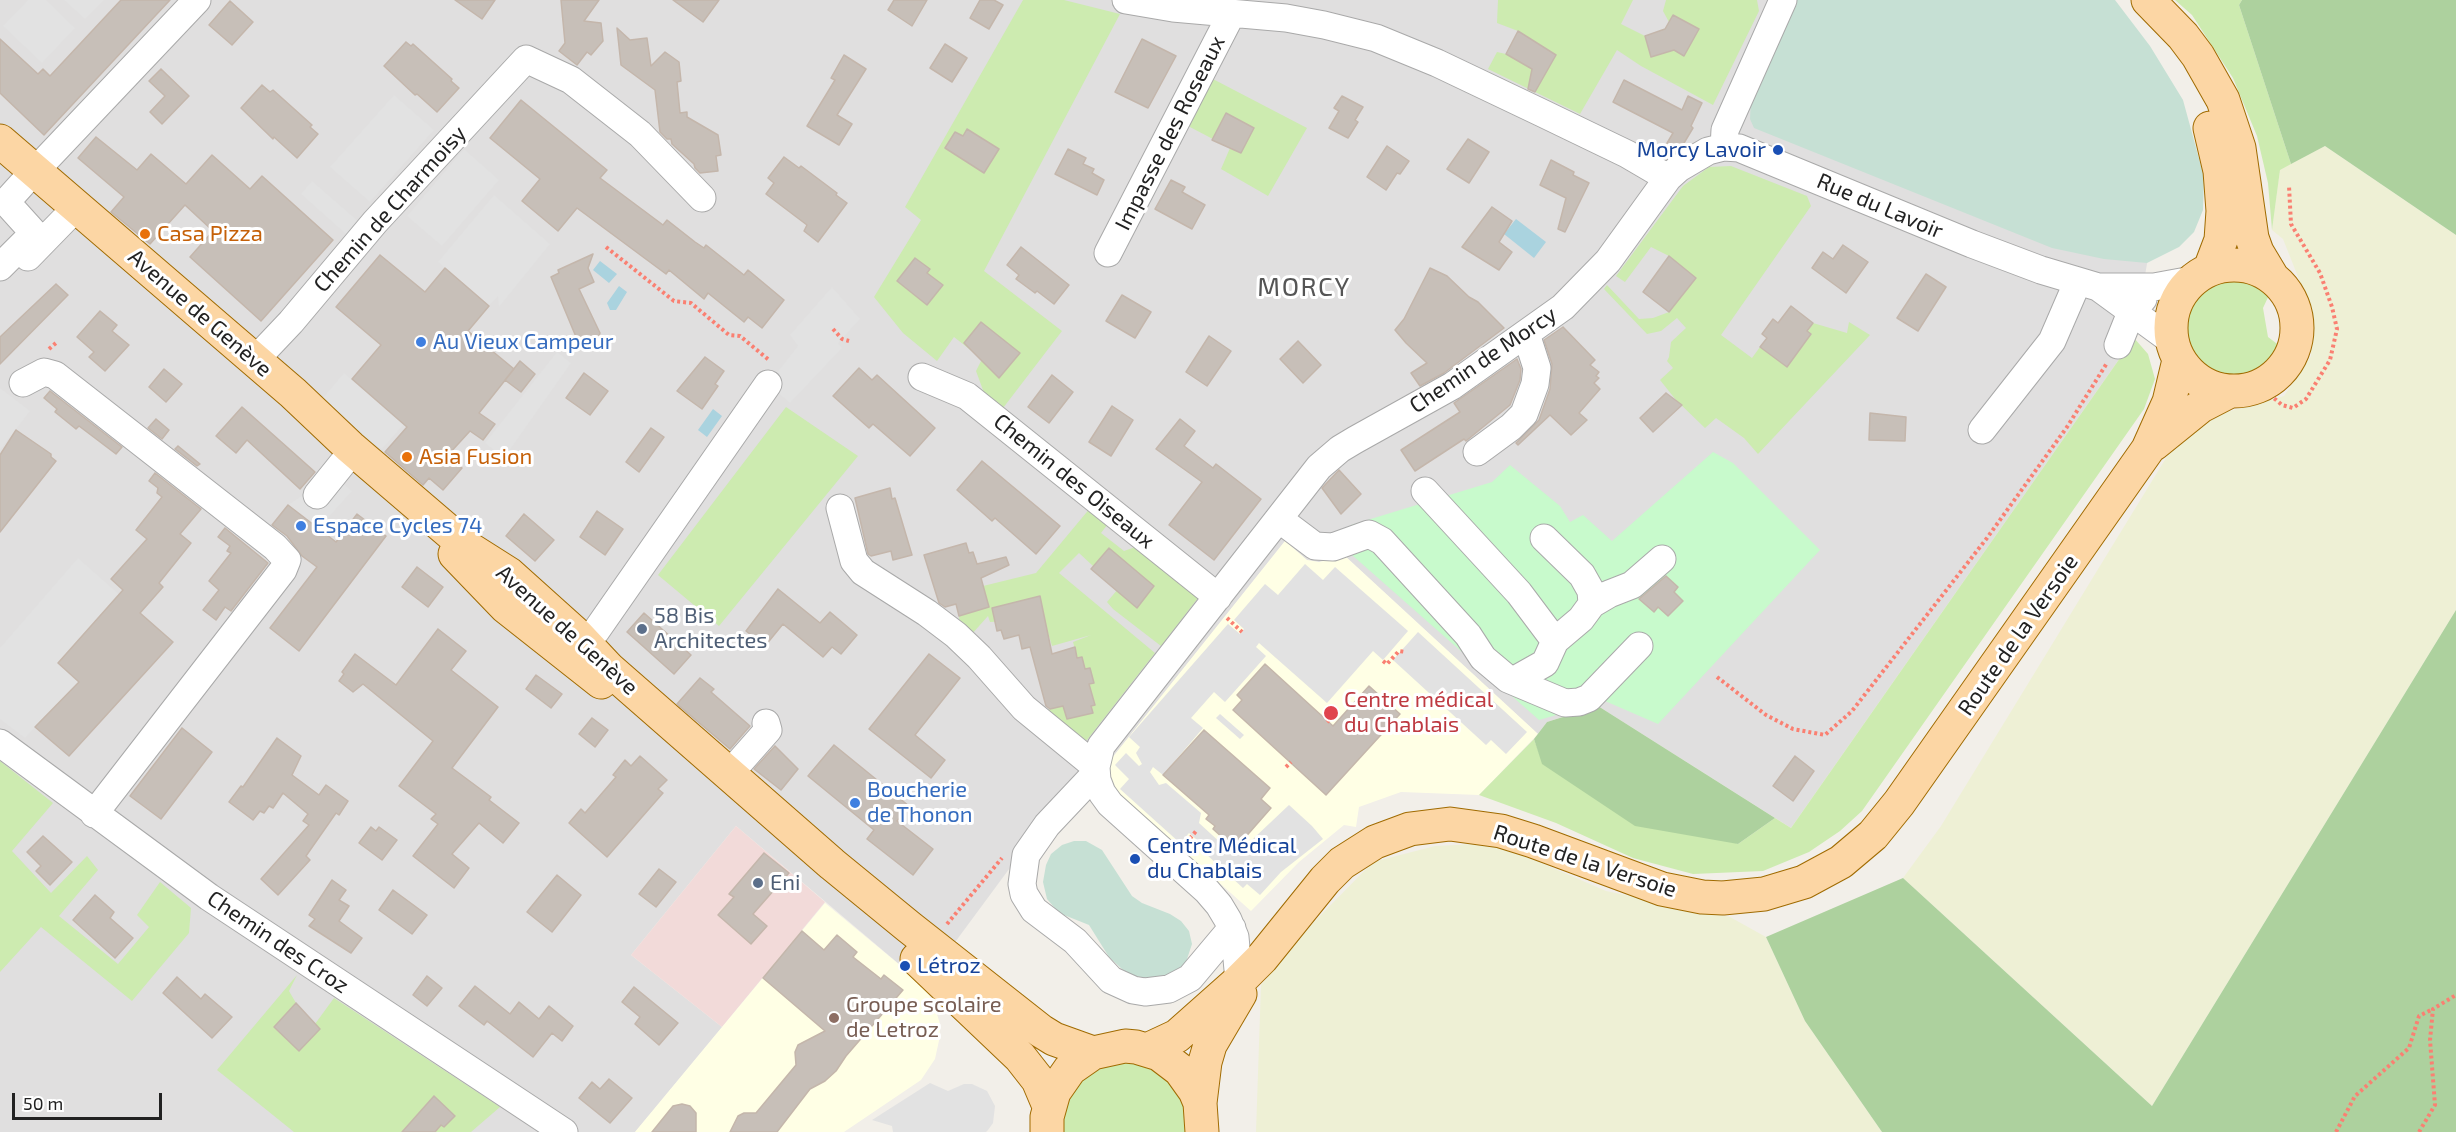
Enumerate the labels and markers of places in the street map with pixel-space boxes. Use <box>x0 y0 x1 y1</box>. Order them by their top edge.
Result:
place label: Morcy Lavoir <box>1637 137 1766 163</box>
marker: Morcy Lavoir <box>1771 143 1785 157</box>
place label: Casa Pizza <box>157 221 263 247</box>
marker: Casa Pizza <box>138 227 152 241</box>
place label: Au Vieux Campeur <box>433 329 614 355</box>
marker: Au Vieux Campeur <box>414 335 428 349</box>
place label: Asia Fusion <box>419 444 532 470</box>
marker: Asia Fusion <box>400 450 414 464</box>
place label: Espace Cycles 74 <box>313 513 482 539</box>
marker: Espace Cycles 74 <box>294 519 308 533</box>
place label: 58 Bis Architectes <box>654 603 768 654</box>
marker: 58 Bis Architectes <box>635 622 649 636</box>
place label: Centre médical du Chablais <box>1344 687 1493 738</box>
marker: Centre médical du Chablais <box>1322 704 1340 722</box>
place label: Boucherie de Thonon <box>867 777 972 828</box>
marker: Boucherie de Thonon <box>848 796 862 810</box>
place label: Centre Médical du Chablais <box>1147 833 1296 884</box>
marker: Centre Médical du Chablais <box>1128 852 1142 866</box>
place label: Eni <box>770 870 801 896</box>
marker: Eni <box>751 876 765 890</box>
place label: Létroz <box>917 953 981 979</box>
marker: Létroz <box>898 959 912 973</box>
place label: Groupe scolaire de Letroz <box>846 992 1002 1044</box>
marker: Groupe scolaire de Letroz <box>827 1011 841 1025</box>

